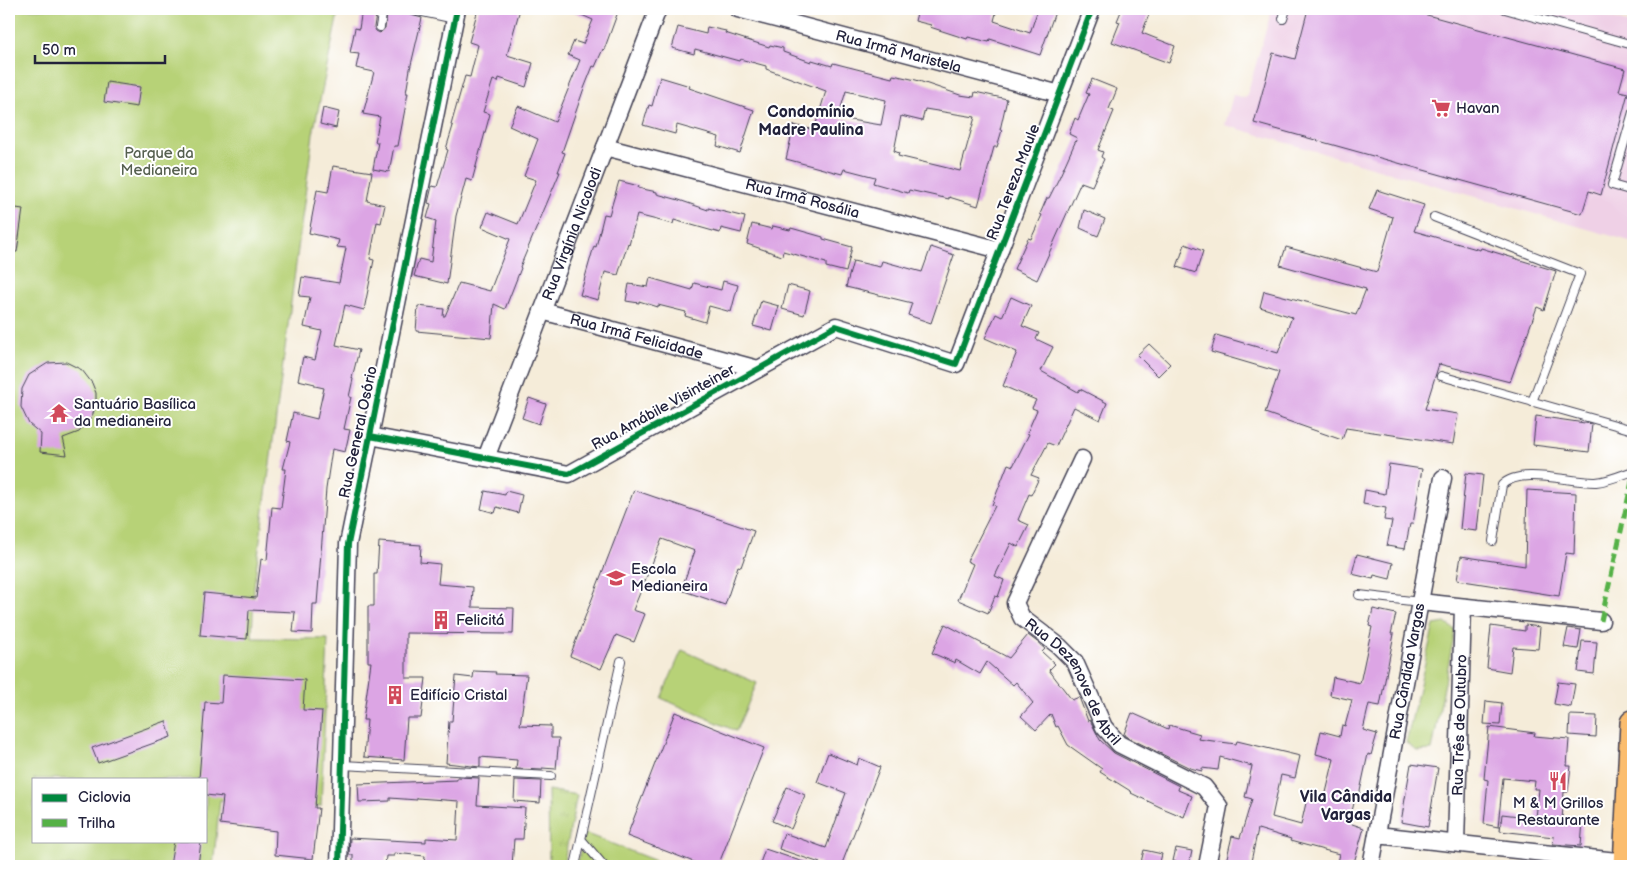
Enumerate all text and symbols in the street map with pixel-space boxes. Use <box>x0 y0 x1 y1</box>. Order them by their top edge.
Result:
street label: Rua Irmã Maristela <box>833 26 963 78</box>
scale bar <box>35 32 165 64</box>
text: 50 m <box>42 41 76 60</box>
supermarket icon: Havan <box>1430 97 1452 119</box>
place label: Havan <box>1456 99 1499 118</box>
district label: Condomínio Madre Paulina <box>758 103 864 140</box>
street label: Rua Tereza Maule <box>983 121 1044 243</box>
park label: Parque da Medianeira <box>121 144 197 180</box>
street label: Rua Virgínia Nicolodi <box>538 165 606 303</box>
street label: Rua Irmã Rosália <box>743 175 861 223</box>
street label: Rua Irmã Felicidade <box>568 310 705 364</box>
street label: Rua Amábile Visinteiner <box>588 360 739 455</box>
street label: Rua General Osório <box>335 364 382 500</box>
place label: Santuário Basílica da medianeira <box>74 395 196 431</box>
temple icon: Santuário Basílica da medianeira <box>48 402 70 424</box>
place label: Escola Medianeira <box>631 560 708 596</box>
school or university icon: Escola Medianeira <box>605 567 627 589</box>
street label: Rua Cândida Vargas <box>1386 601 1430 741</box>
building icon: Felicitá <box>430 609 452 631</box>
place label: Felicitá <box>456 611 504 630</box>
street label: Rua Dezenove de Abril <box>1021 614 1125 749</box>
street label: Rua Três de Outubro <box>1448 654 1472 796</box>
building icon: Edifício Cristal <box>384 684 406 706</box>
place label: Edifício Cristal <box>410 686 507 705</box>
restaurant icon: M & M Grillos Restaurante <box>1547 770 1569 792</box>
legend <box>32 778 208 842</box>
text: Ciclovia <box>78 788 131 807</box>
district label: Vila Cândida Vargas <box>1300 788 1392 825</box>
place label: M & M Grillos Restaurante <box>1513 794 1604 830</box>
text: Trilha <box>78 814 115 833</box>

